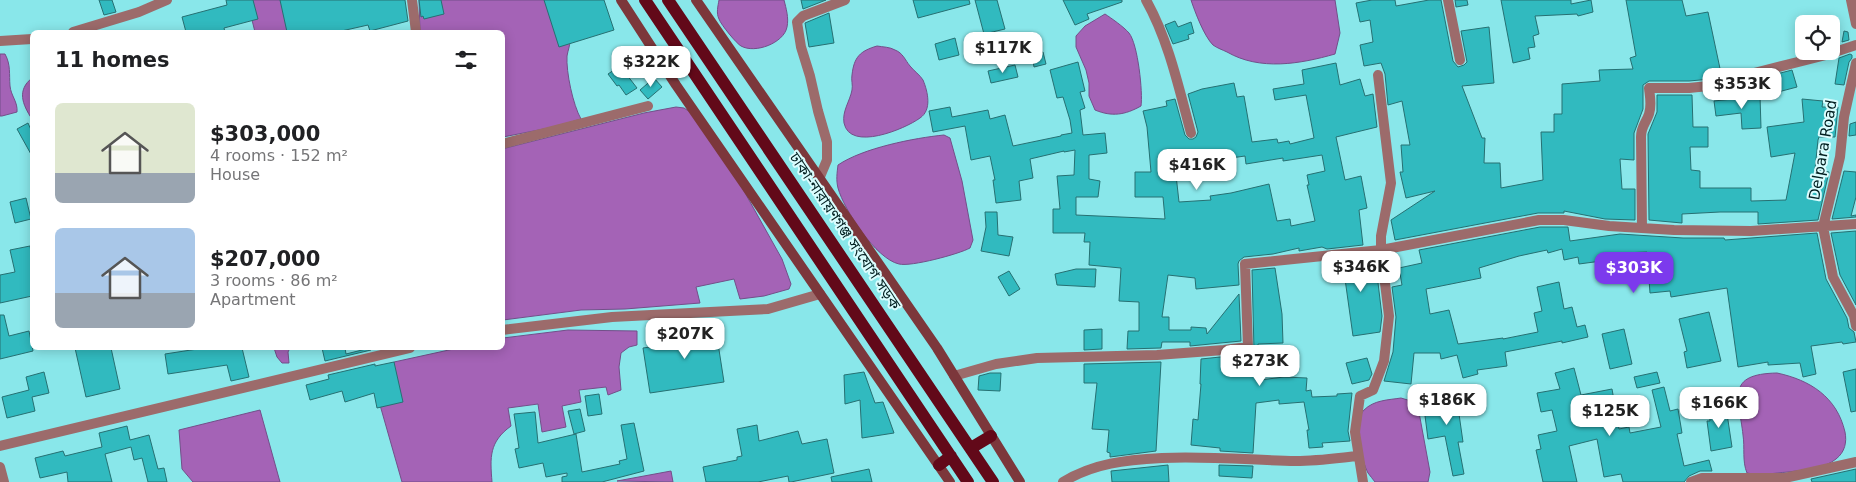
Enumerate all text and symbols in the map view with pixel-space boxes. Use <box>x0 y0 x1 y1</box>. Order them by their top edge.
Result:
map controls <box>1795 15 1840 60</box>
button: locate <box>1795 15 1840 60</box>
pin: $117K <box>968 32 1038 74</box>
text: $117K <box>975 38 1031 57</box>
icon: filters <box>452 46 480 74</box>
pin: $322K <box>616 46 686 88</box>
text: 11 homes <box>55 48 170 72</box>
text: $322K <box>623 52 679 71</box>
pin: $353K <box>1707 68 1777 110</box>
text: $353K <box>1714 74 1770 93</box>
street label: Delpara Road <box>1805 98 1841 202</box>
text: $303,000 <box>210 122 320 146</box>
icon: home <box>95 123 155 183</box>
text: 4 rooms · 152 m² <box>210 146 348 165</box>
street label: ঢাকা-নারায়ণগঞ্জ সংযোগ সড়ক <box>785 148 905 314</box>
pin: $416K <box>1162 148 1232 191</box>
text: $416K <box>1169 155 1225 174</box>
text: House <box>210 165 260 184</box>
text: $207,000 <box>210 247 320 271</box>
icon: home <box>95 248 155 308</box>
pin: $346K <box>1326 250 1396 293</box>
pin: $303K <box>1599 252 1669 294</box>
text: $346K <box>1333 257 1389 276</box>
text: $303K <box>1606 258 1662 277</box>
text: 3 rooms · 86 m² <box>210 271 338 290</box>
text: Apartment <box>210 290 296 309</box>
pin: $207K <box>650 318 720 360</box>
text: $207K <box>657 324 713 343</box>
pin: $273K <box>1225 344 1295 387</box>
text: $273K <box>1232 351 1288 370</box>
pin: $186K <box>1412 384 1482 426</box>
pin: $166K <box>1684 386 1754 429</box>
text: $186K <box>1419 390 1475 409</box>
text: $166K <box>1691 393 1747 412</box>
pin: $125K <box>1575 394 1645 437</box>
text: $125K <box>1582 401 1638 420</box>

